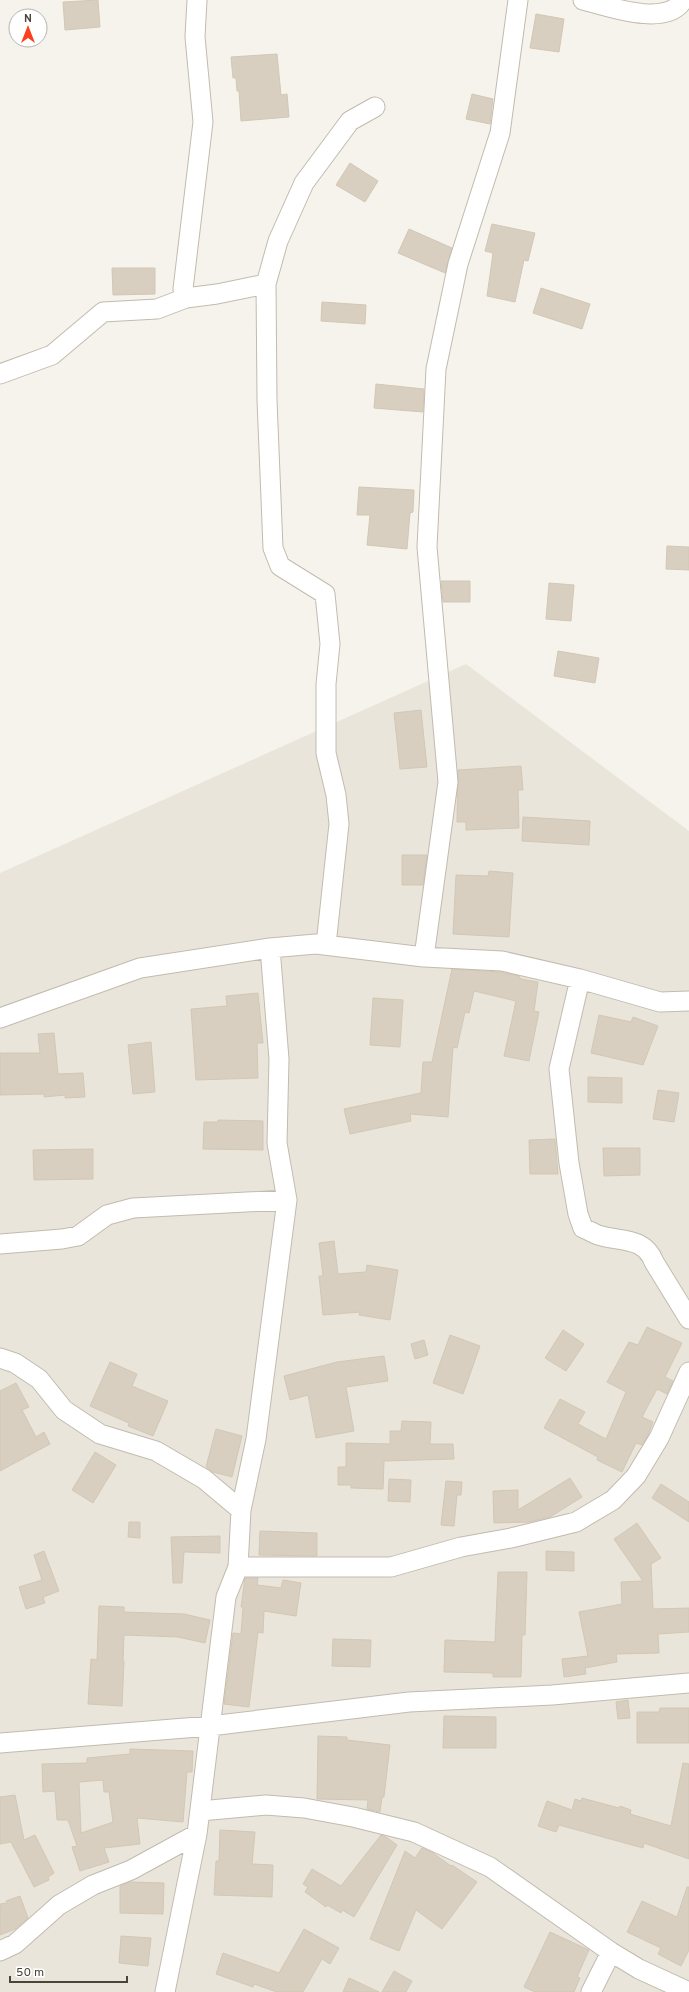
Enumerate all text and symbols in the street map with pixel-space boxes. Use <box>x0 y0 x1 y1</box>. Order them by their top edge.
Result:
north arrow <box>8 8 48 48</box>
text: N <box>24 12 32 26</box>
scale bar <box>10 1958 127 1984</box>
text: 50 m <box>16 1965 44 1981</box>

